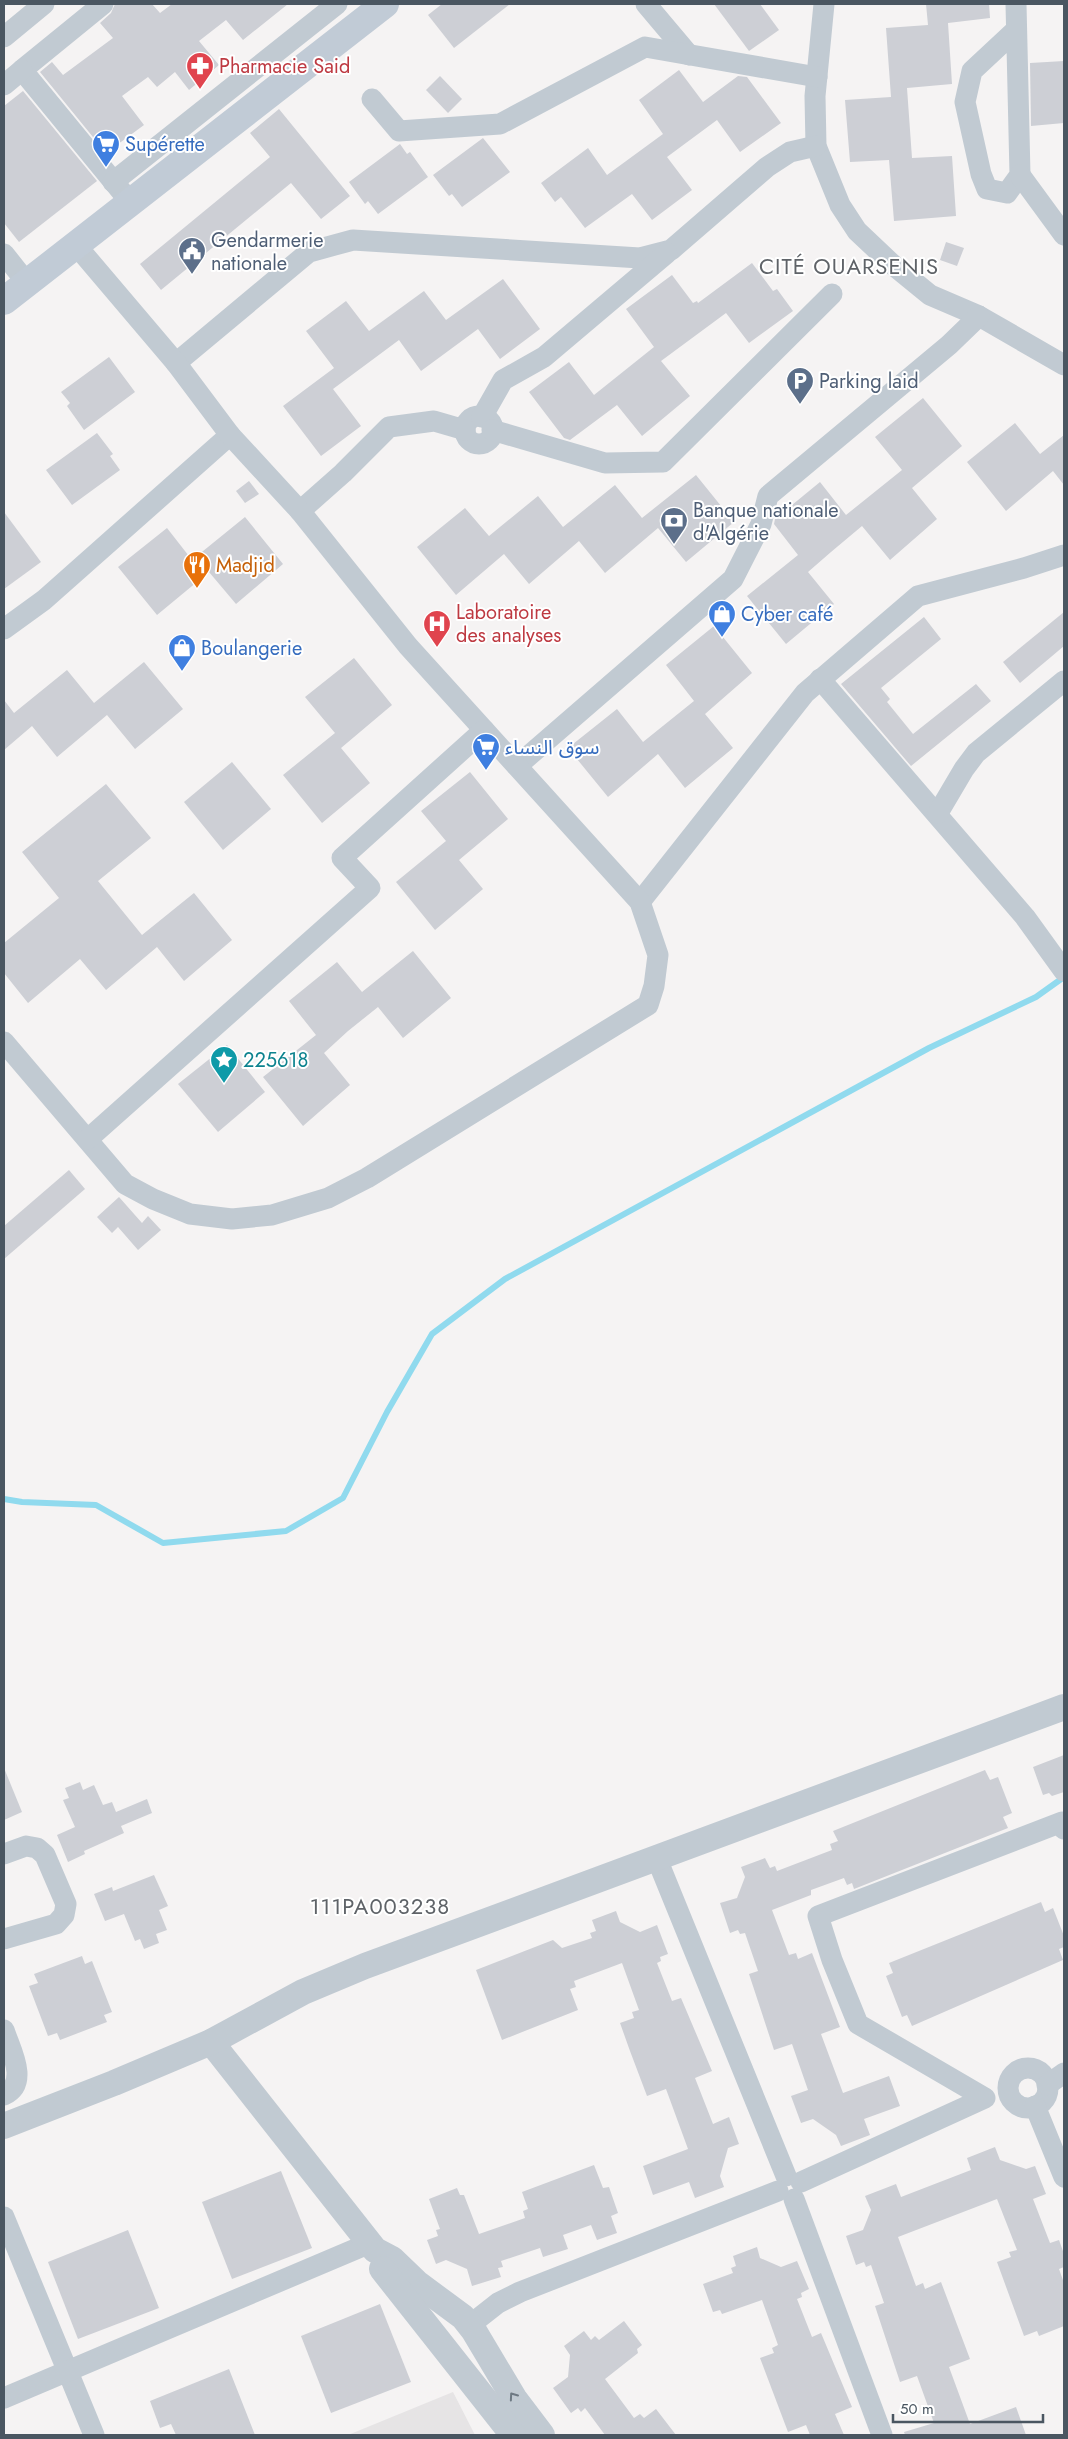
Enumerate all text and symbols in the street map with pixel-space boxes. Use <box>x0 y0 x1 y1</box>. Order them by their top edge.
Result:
pharmacy icon: Pharmacie Said <box>185 51 215 90</box>
place label: Pharmacie Said <box>219 52 350 81</box>
supermarket icon: Supérette <box>91 129 121 168</box>
place label: Supérette <box>125 130 205 159</box>
place label: Gendarmerie nationale <box>211 226 323 278</box>
public building icon: Gendarmerie nationale <box>177 236 207 275</box>
district label: CITÉ OUARSENIS <box>759 250 939 282</box>
parking icon: Parking laid <box>785 366 815 405</box>
place label: Parking laid <box>819 367 919 396</box>
place label: Banque nationale d'Algérie <box>693 496 839 548</box>
bank icon: Banque nationale d'Algérie <box>659 506 689 545</box>
restaurant icon: Madjid <box>182 550 212 589</box>
place label: Madjid <box>216 551 275 580</box>
place label: Laboratoire des analyses <box>456 598 561 650</box>
shop icon: Cyber café <box>707 599 737 638</box>
place label: Cyber café <box>741 600 833 629</box>
hospital icon: Laboratoire des analyses <box>422 609 452 648</box>
shop icon: Boulangerie <box>167 633 197 672</box>
place label: Boulangerie <box>201 634 302 663</box>
supermarket icon: سوق النساء <box>471 732 501 771</box>
place label: سوق النساء <box>505 733 599 762</box>
place icon: 225618 <box>209 1045 239 1084</box>
place label: 225618 <box>243 1046 308 1075</box>
district label: 111PA003238 <box>310 1890 450 1922</box>
one-way arrow <box>510 2392 519 2402</box>
scale bar <box>893 2392 1043 2424</box>
text: 50 m <box>900 2398 934 2420</box>

